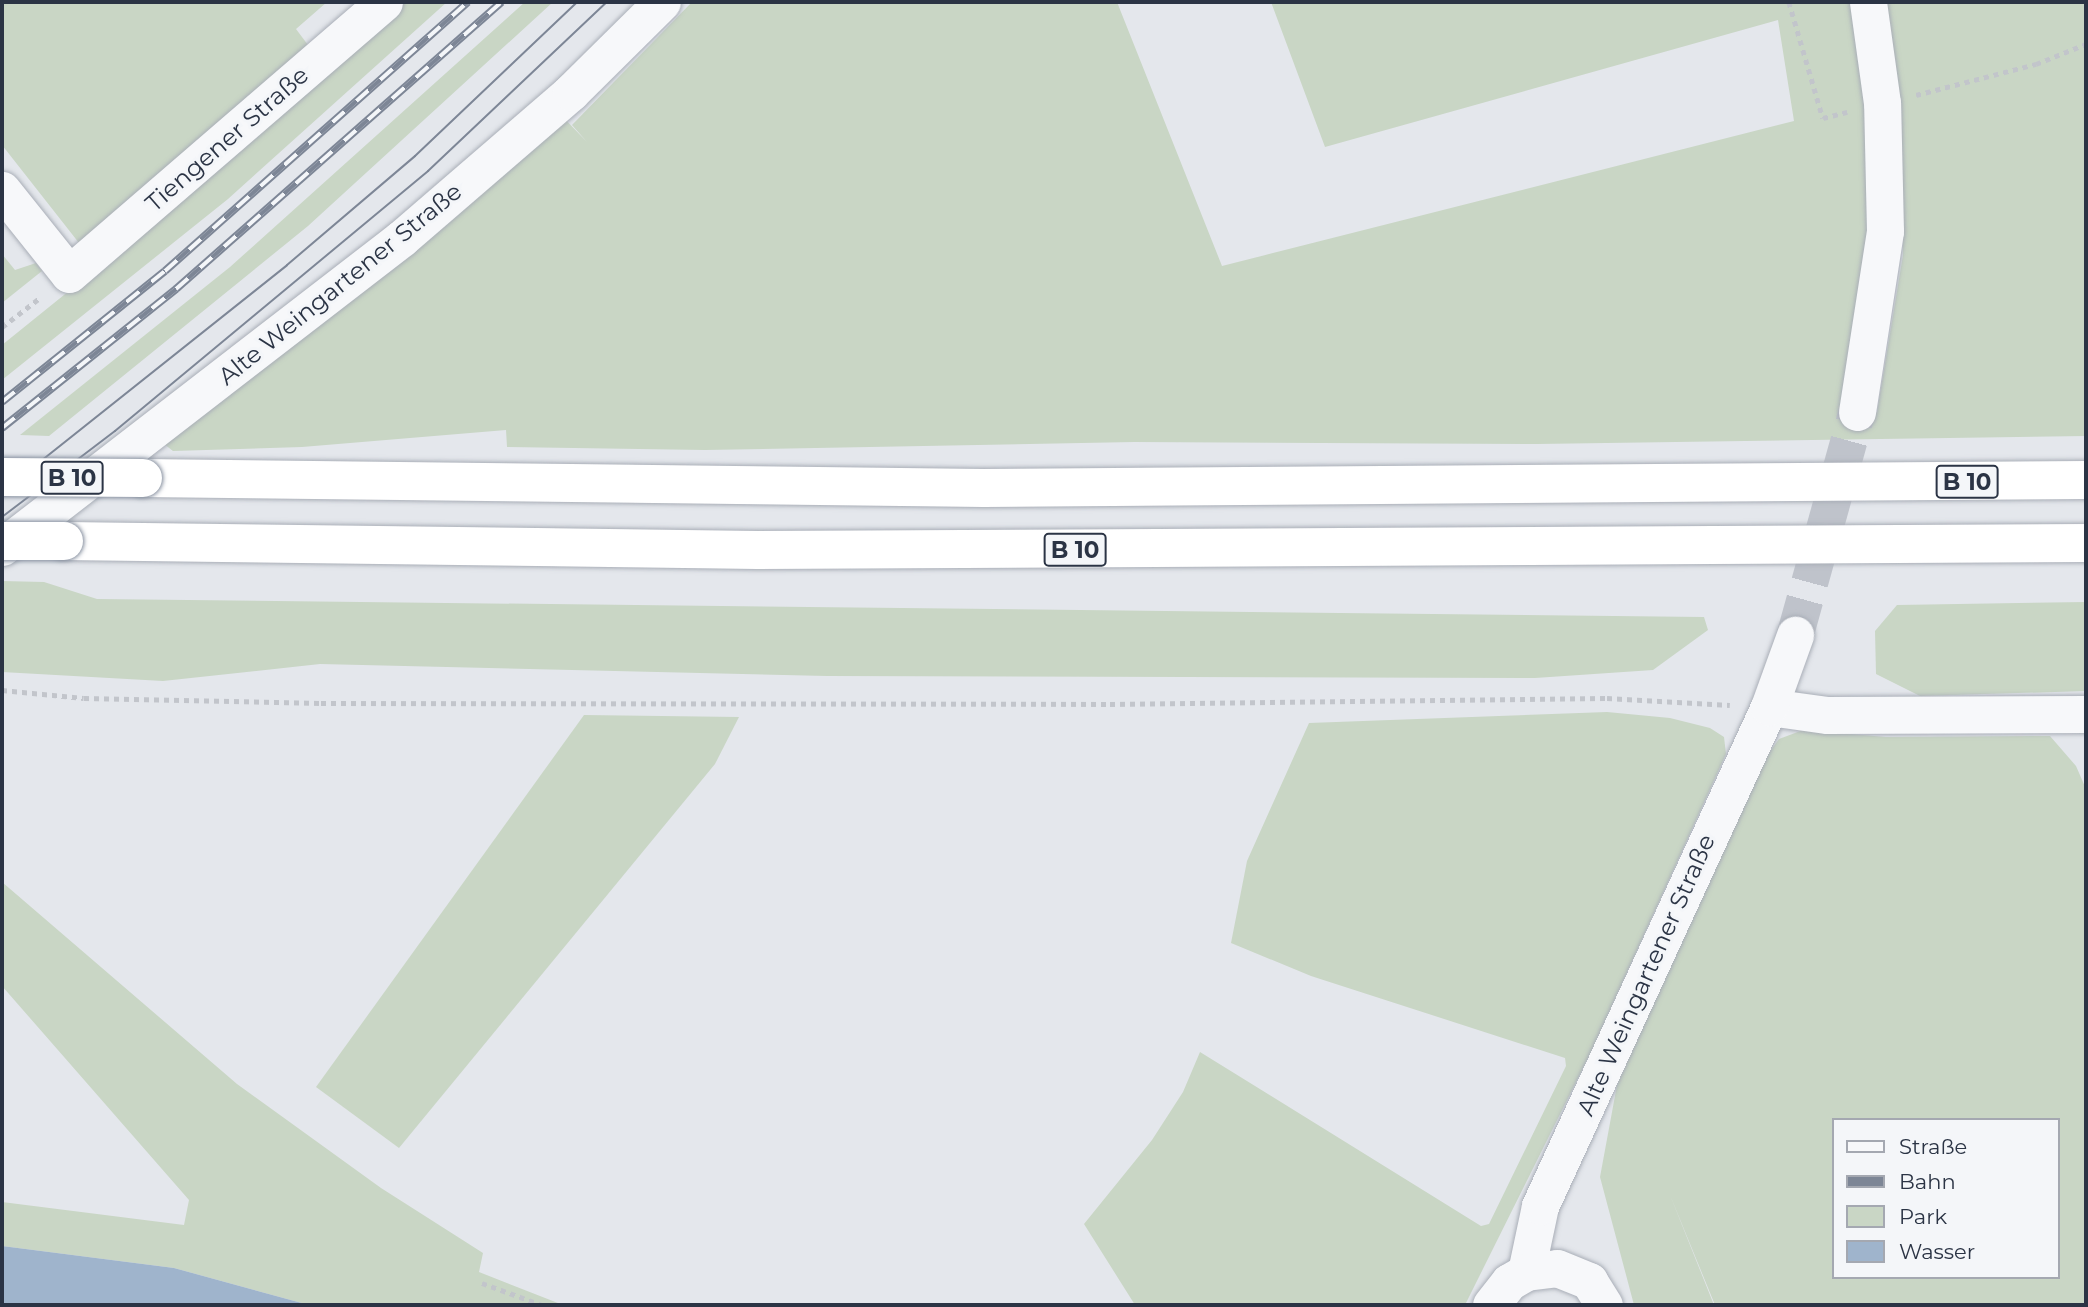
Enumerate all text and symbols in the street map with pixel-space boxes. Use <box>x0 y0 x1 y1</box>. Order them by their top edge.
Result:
street label: Tiengener Straße <box>140 60 314 218</box>
street label: Alte Weingartener Straße <box>212 177 468 391</box>
road number: B 10 <box>41 458 104 498</box>
road number: B 10 <box>1936 462 1998 502</box>
road number: B 10 <box>1044 530 1106 570</box>
street label: Alte Weingartener Straße <box>1571 830 1721 1120</box>
legend <box>1832 1118 2060 1279</box>
text: Straße <box>1899 1134 1967 1159</box>
text: Bahn <box>1899 1169 1956 1194</box>
text: Park <box>1899 1204 1947 1229</box>
text: Wasser <box>1899 1239 1975 1264</box>

